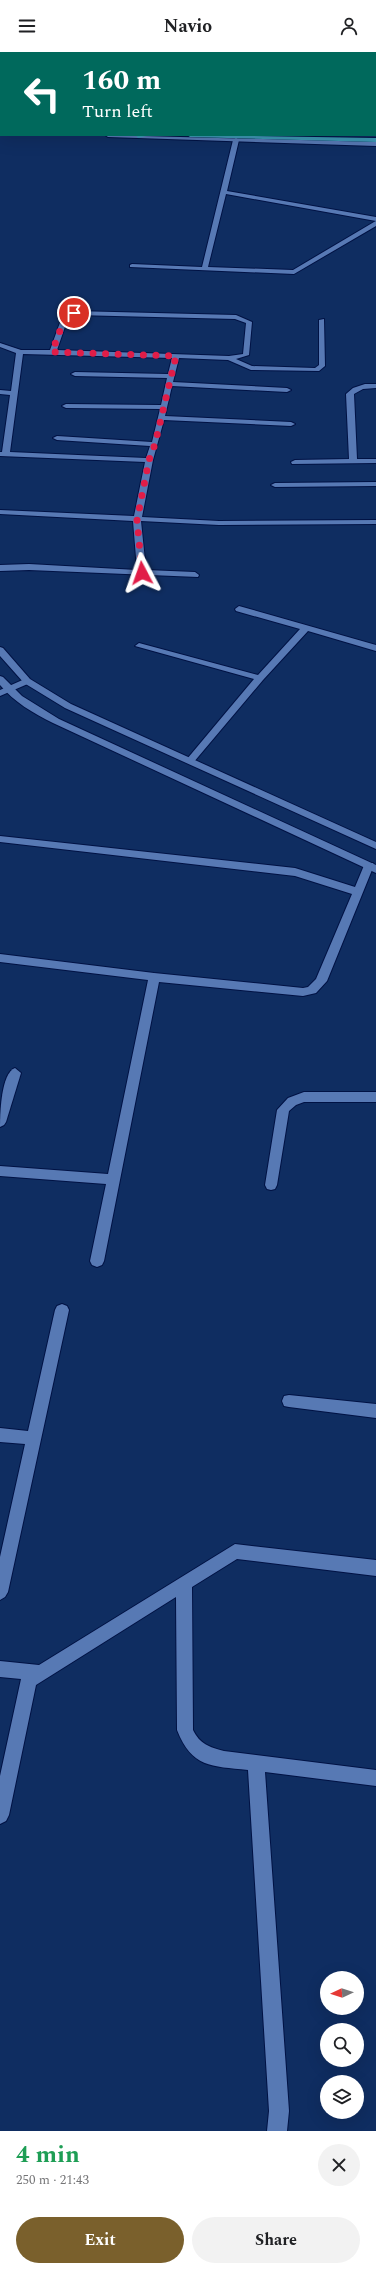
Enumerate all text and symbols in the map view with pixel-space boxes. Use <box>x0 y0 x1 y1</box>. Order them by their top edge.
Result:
text: Navio <box>164 13 212 40</box>
icon: menu <box>16 15 38 37</box>
icon: person <box>338 15 360 37</box>
text: 160 m <box>82 59 161 102</box>
icon: left <box>16 68 68 120</box>
text: Turn left <box>82 98 153 125</box>
pin <box>57 296 91 330</box>
icon: arrive <box>63 302 85 324</box>
position arrow <box>121 552 163 594</box>
north arrow <box>320 1971 364 2015</box>
map controls <box>320 1971 364 2119</box>
button: search <box>320 2023 364 2067</box>
button: layers <box>320 2075 364 2119</box>
text: 4 min <box>16 2137 80 2173</box>
button: close <box>318 2144 360 2186</box>
text: 250 m · 21:43 <box>16 2170 89 2190</box>
button: Exit <box>16 2217 184 2263</box>
button: Share <box>192 2217 360 2263</box>

